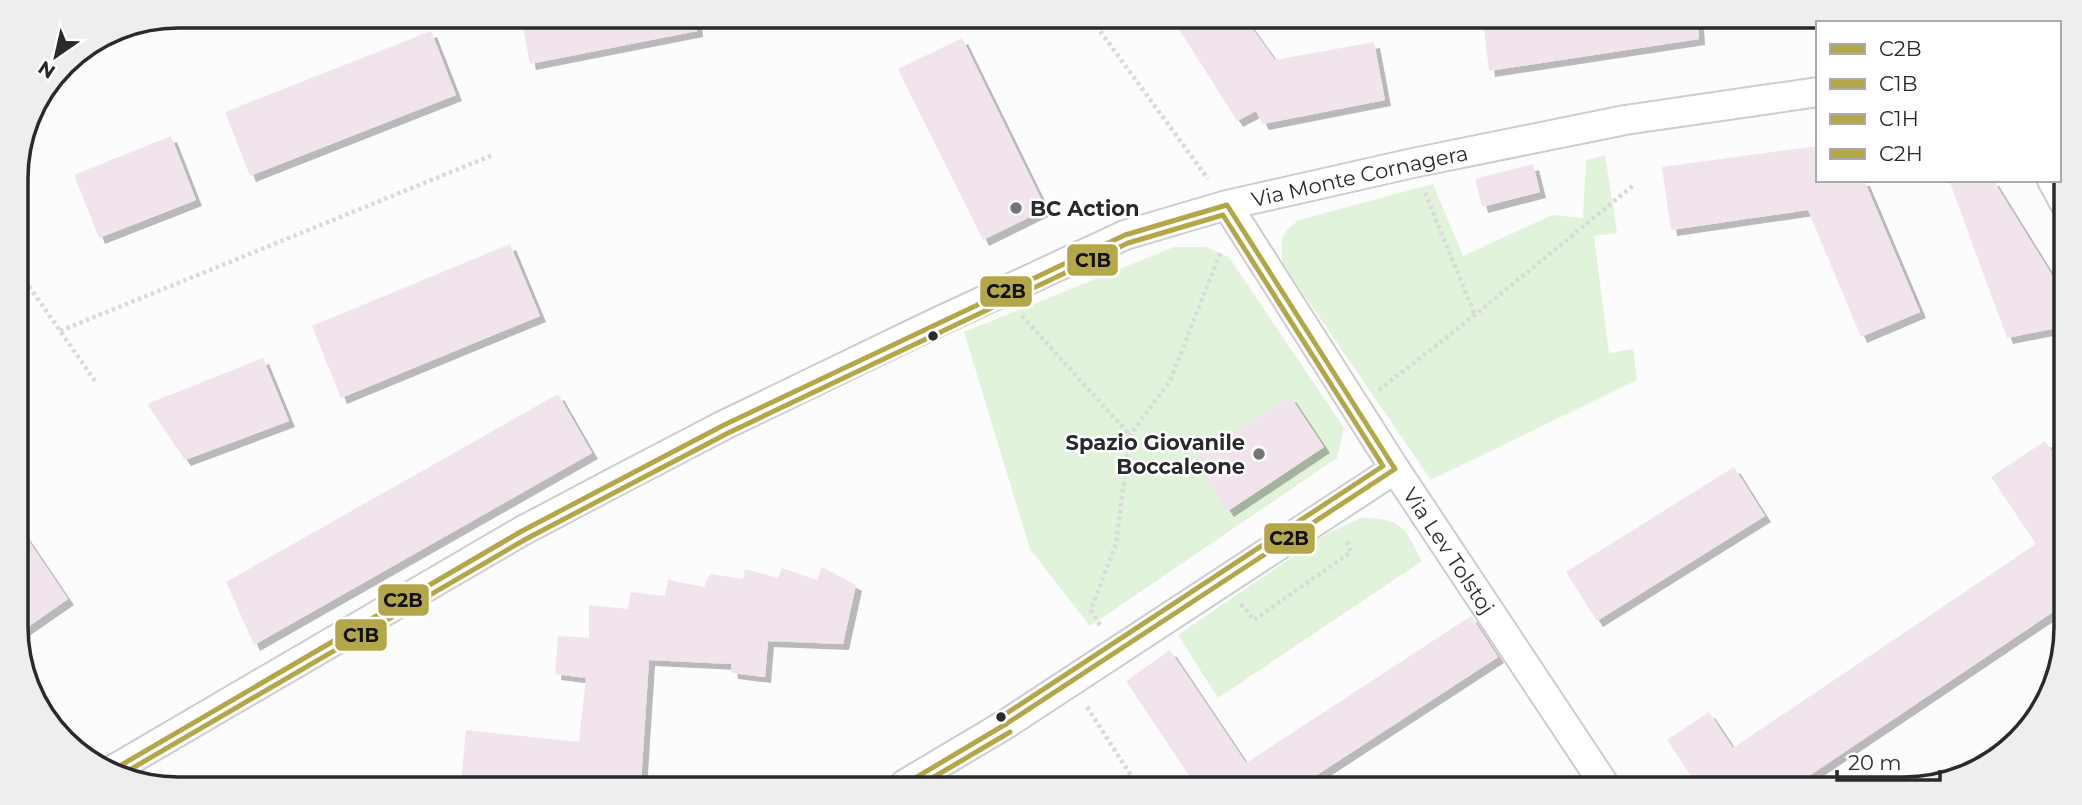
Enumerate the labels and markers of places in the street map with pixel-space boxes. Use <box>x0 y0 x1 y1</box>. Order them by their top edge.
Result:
place label: BC Action <box>1030 196 1140 221</box>
marker: BC Action <box>1008 200 1024 216</box>
unlabelled marker <box>926 329 940 343</box>
place label: Spazio Giovanile Boccaleone <box>1066 430 1245 479</box>
marker: Spazio Giovanile Boccaleone <box>1251 446 1267 462</box>
unlabelled marker <box>994 710 1008 724</box>

